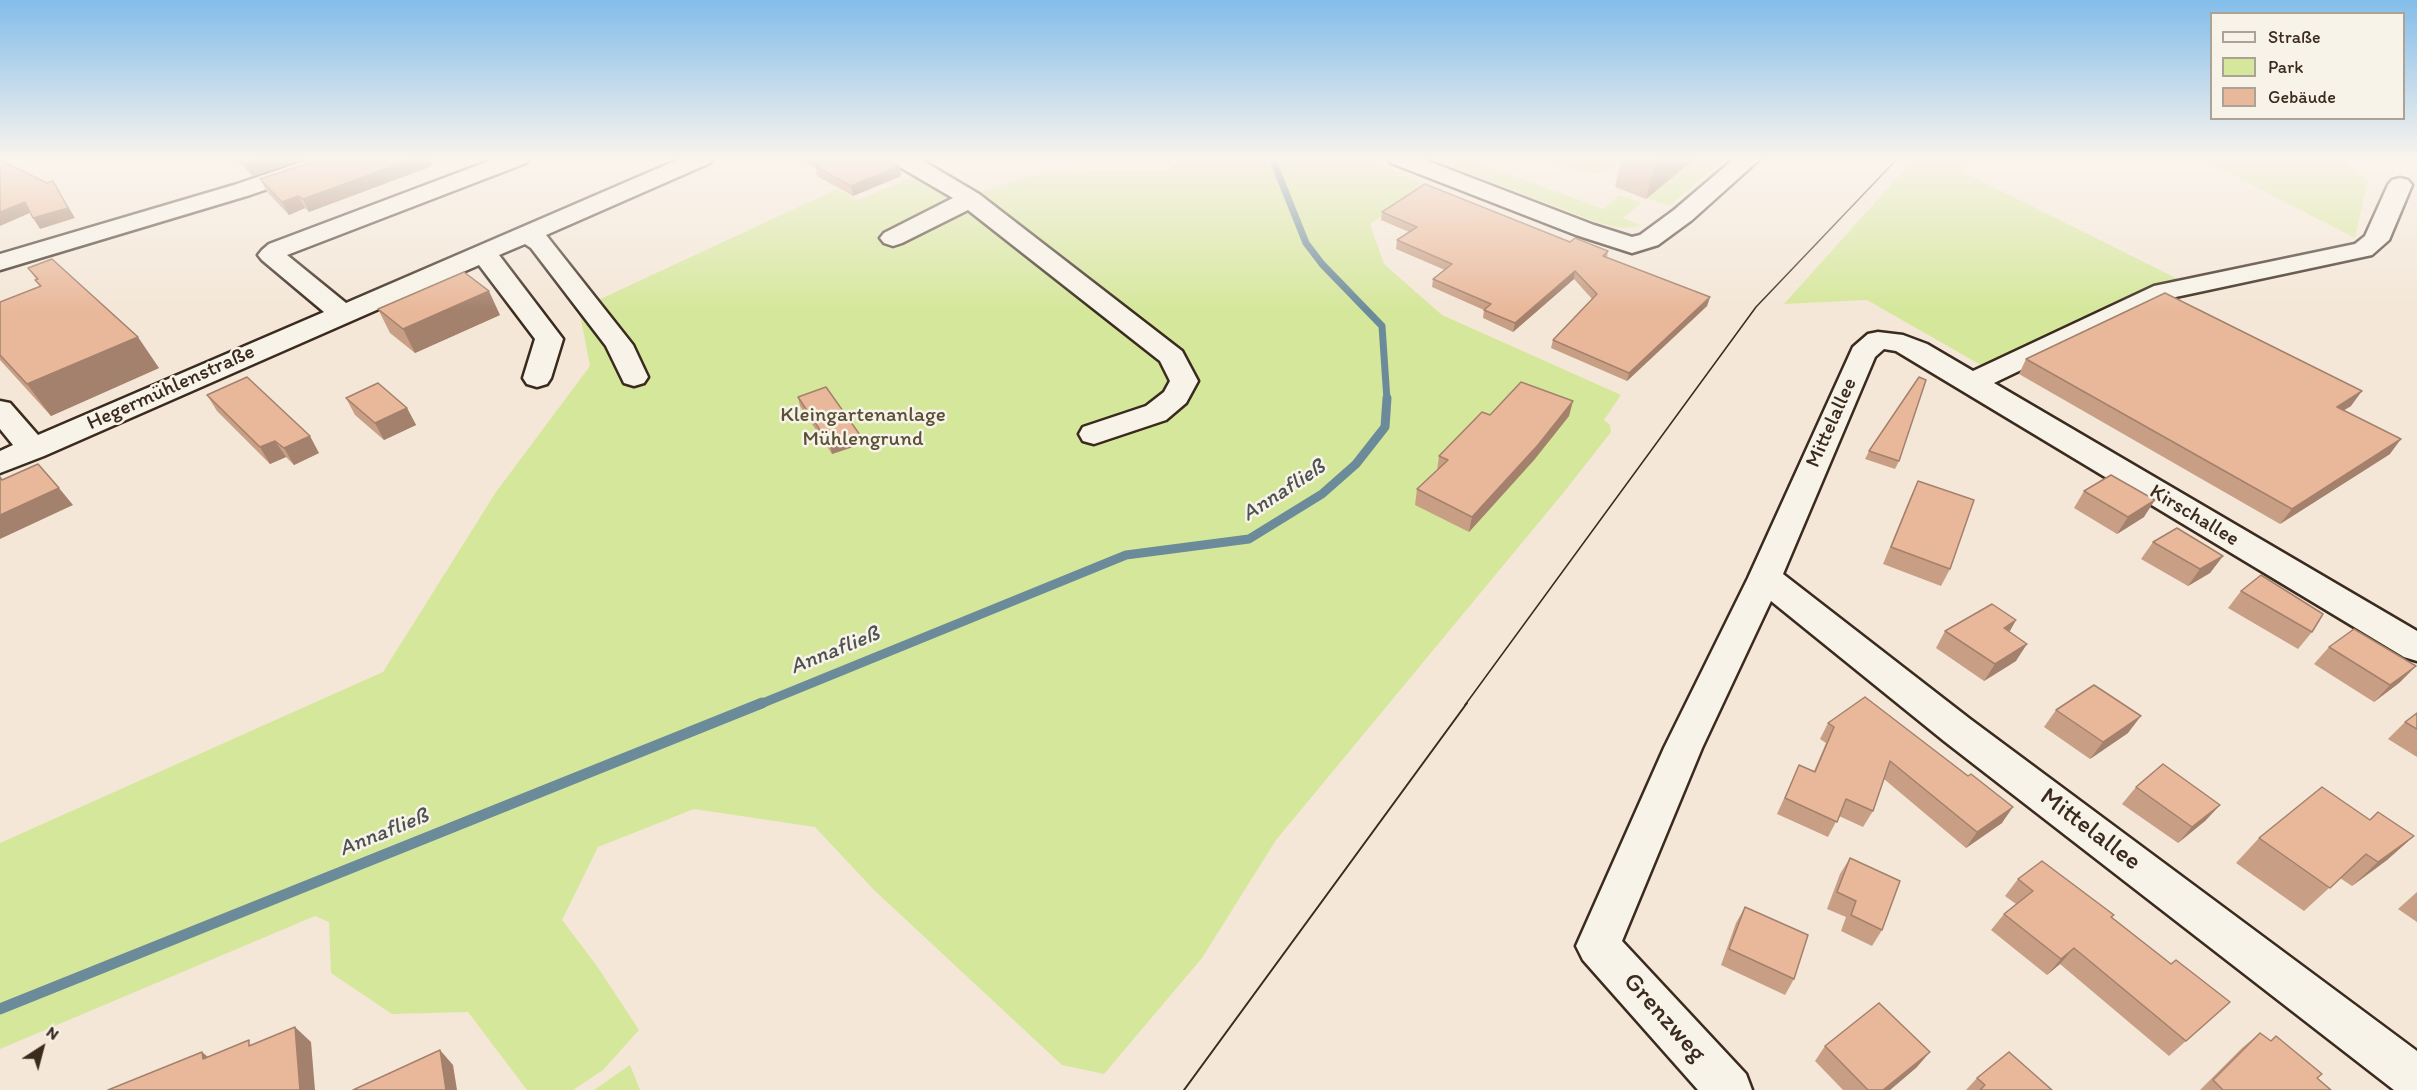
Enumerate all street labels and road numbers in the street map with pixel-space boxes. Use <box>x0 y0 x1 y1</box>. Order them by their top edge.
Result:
street label: Hegermühlenstraße <box>83 340 259 436</box>
street label: Mittelallee <box>1801 374 1863 472</box>
street label: Kirschallee <box>2145 479 2243 553</box>
street label: Mittelallee <box>2033 782 2147 878</box>
street label: Grenzweg <box>1616 967 1712 1069</box>

